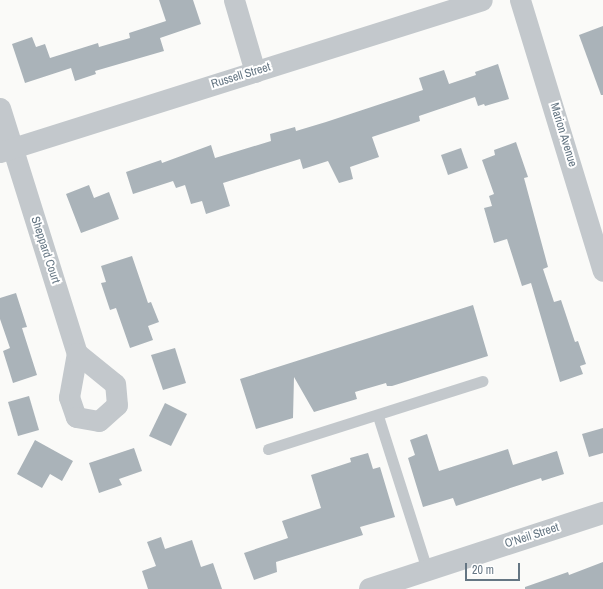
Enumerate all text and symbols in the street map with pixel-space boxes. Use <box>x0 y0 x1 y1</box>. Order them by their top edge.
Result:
street label: Russell Street <box>210 60 272 92</box>
street label: Marion Avenue <box>546 101 580 169</box>
street label: Sheppard Court <box>27 215 63 285</box>
street label: O'Neil Street <box>503 520 561 552</box>
scale bar <box>467 555 522 581</box>
text: 20 m <box>472 562 494 578</box>

